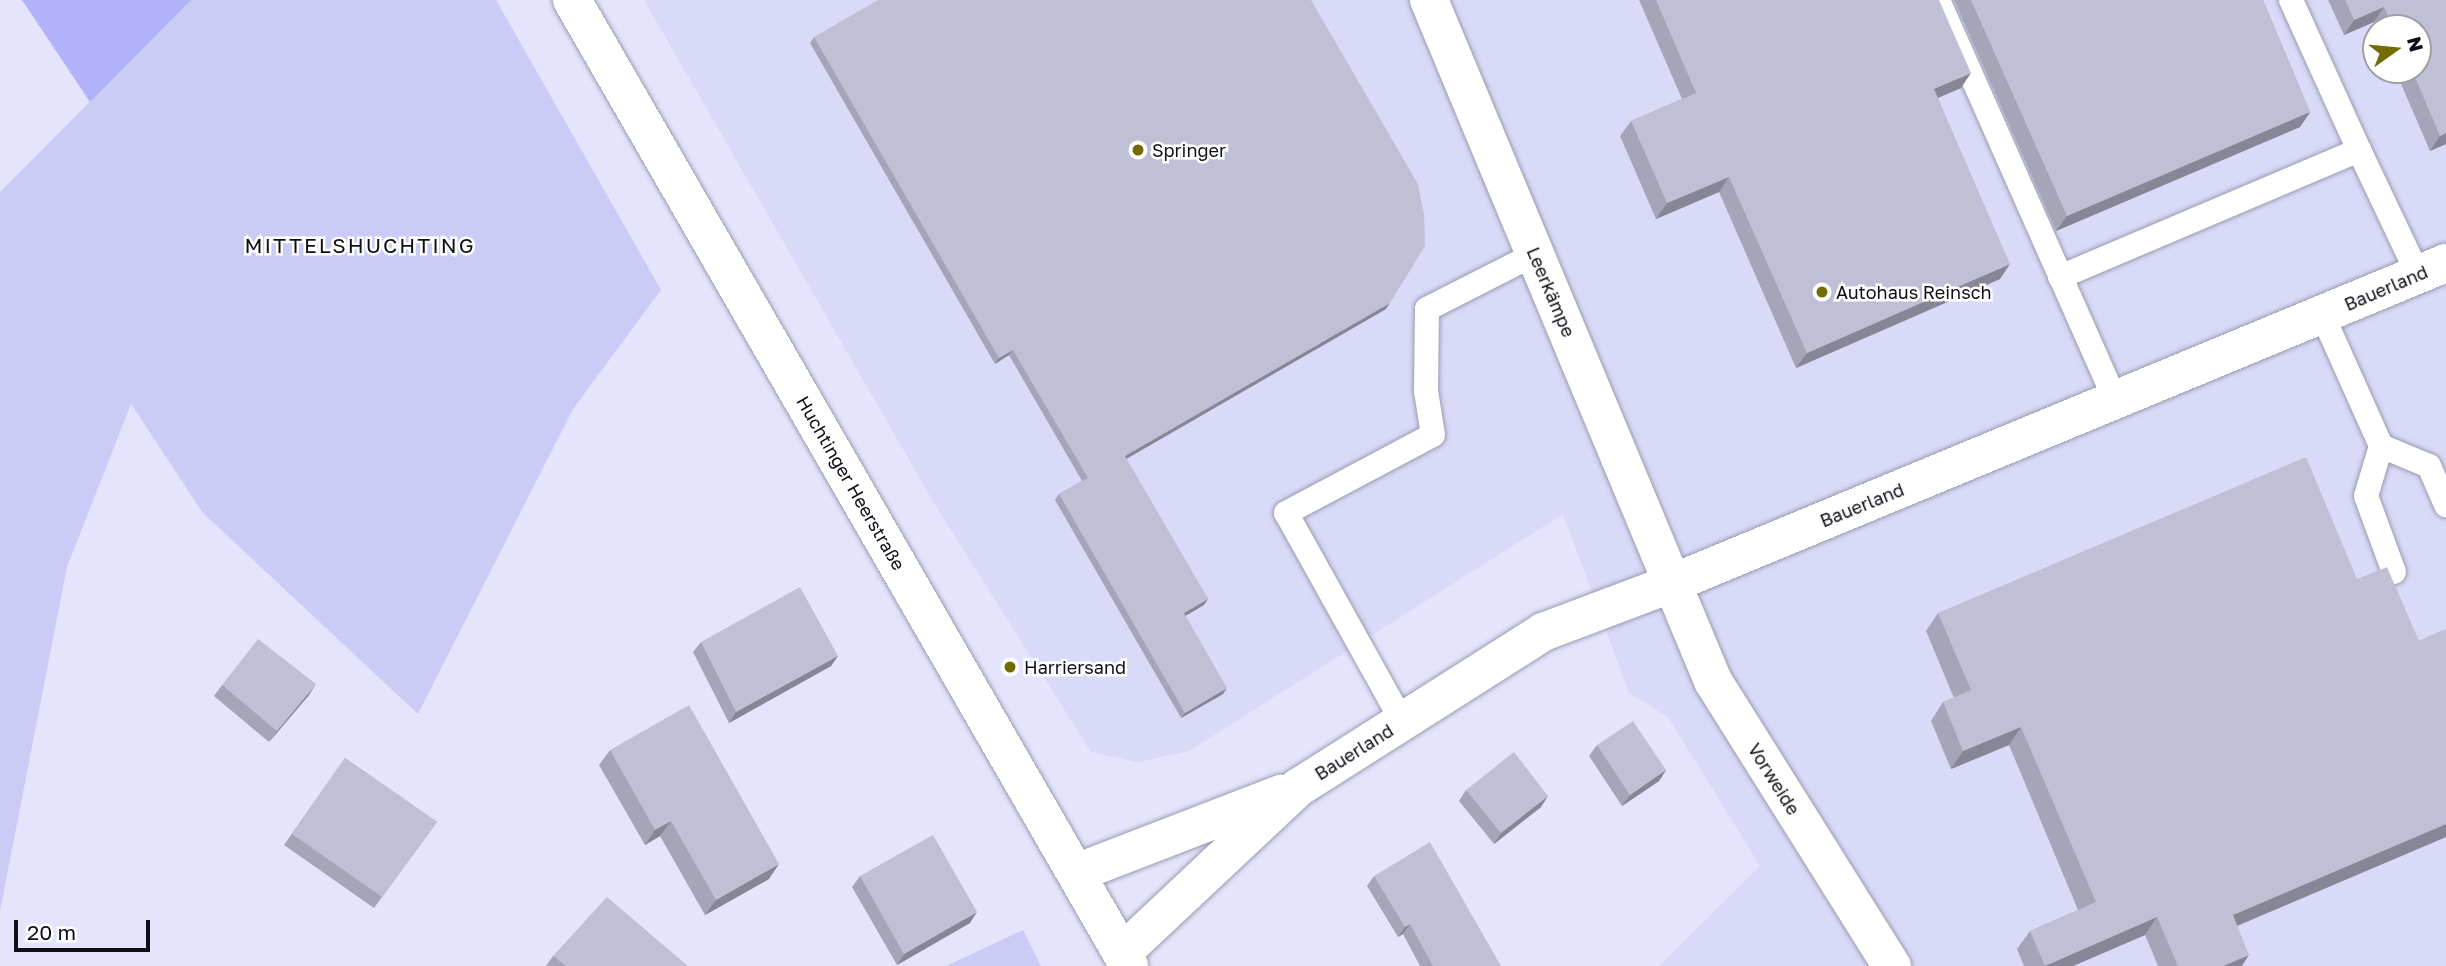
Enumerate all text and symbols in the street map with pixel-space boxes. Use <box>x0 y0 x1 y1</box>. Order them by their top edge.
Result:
north arrow <box>2362 14 2432 84</box>
text: N <box>2403 34 2429 54</box>
place label: Springer <box>1152 139 1226 161</box>
marker: Springer <box>1130 142 1146 158</box>
district label: MITTELSHUCHTING <box>246 232 474 258</box>
street label: Leerkämpe <box>1522 244 1580 340</box>
street label: Bauerland <box>2341 261 2431 315</box>
place label: Autohaus Reinsch <box>1836 281 1992 303</box>
marker: Autohaus Reinsch <box>1814 284 1830 300</box>
street label: Huchtinger Heerstraße <box>792 392 910 574</box>
street label: Bauerland <box>1817 478 1907 532</box>
place label: Harriersand <box>1024 656 1126 678</box>
marker: Harriersand <box>1002 659 1018 675</box>
street label: Bauerland <box>1311 719 1397 785</box>
street label: Vorweide <box>1744 739 1804 819</box>
scale bar <box>18 906 154 950</box>
text: 20 m <box>27 919 76 945</box>

